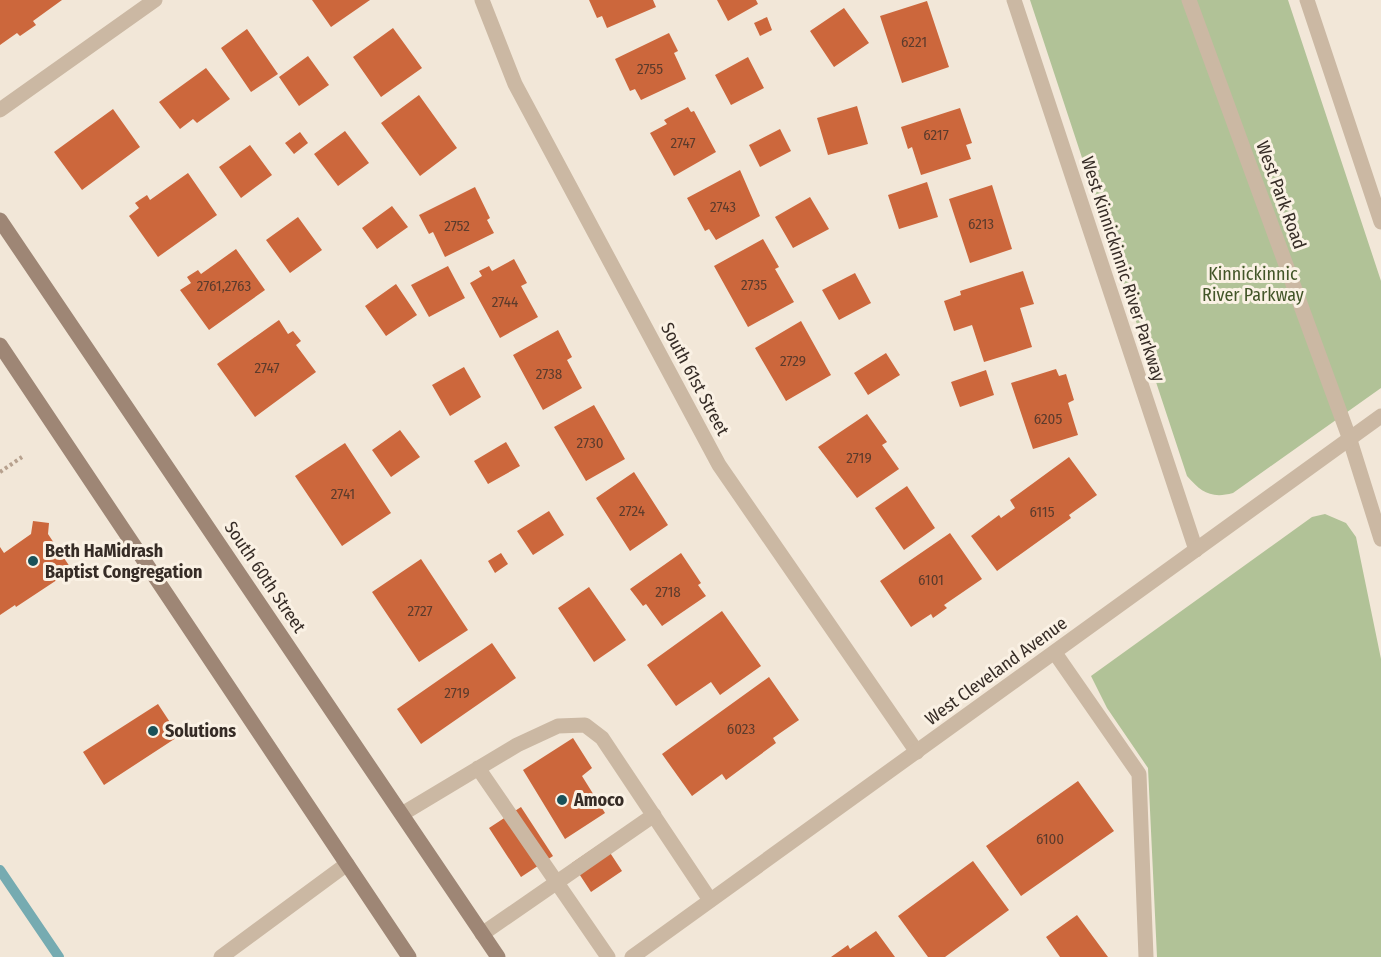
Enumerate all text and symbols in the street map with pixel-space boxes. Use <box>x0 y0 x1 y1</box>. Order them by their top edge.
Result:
house number: 6221 <box>901 33 927 51</box>
house number: 2755 <box>637 60 663 78</box>
house number: 6217 <box>923 126 949 144</box>
house number: 2747 <box>670 134 696 152</box>
street label: West Park Road <box>1251 138 1311 252</box>
street label: West Kinnickinnic River Parkway <box>1076 154 1170 384</box>
house number: 2743 <box>710 198 736 216</box>
house number: 6213 <box>968 215 994 233</box>
house number: 2752 <box>444 217 470 235</box>
park label: Kinnickinnic River Parkway <box>1202 263 1304 306</box>
house number: 2735 <box>741 276 767 294</box>
house number: 2761,2763 <box>197 277 251 295</box>
house number: 2744 <box>492 293 518 311</box>
street label: South 61st Street <box>656 319 734 439</box>
house number: 2729 <box>780 352 806 370</box>
house number: 2747 <box>254 359 280 377</box>
house number: 2738 <box>536 365 562 383</box>
house number: 6205 <box>1034 410 1062 428</box>
house number: 2730 <box>576 434 604 452</box>
house number: 2719 <box>846 449 872 467</box>
house number: 2741 <box>331 485 355 503</box>
house number: 2724 <box>619 502 645 520</box>
house number: 6115 <box>1029 503 1055 521</box>
street label: South 60th Street <box>220 517 310 637</box>
place label: Beth HaMidrash Baptist Congregation <box>45 540 203 583</box>
marker: Beth HaMidrash Baptist Congregation <box>26 554 40 568</box>
house number: 6101 <box>918 571 944 589</box>
house number: 2718 <box>655 583 681 601</box>
house number: 2727 <box>407 602 433 620</box>
street label: West Cleveland Avenue <box>921 612 1071 730</box>
house number: 2719 <box>444 684 470 702</box>
place label: Solutions <box>165 720 236 742</box>
house number: 6023 <box>727 720 755 738</box>
marker: Solutions <box>146 724 160 738</box>
place label: Amoco <box>573 789 625 811</box>
marker: Amoco <box>555 793 569 807</box>
house number: 6100 <box>1036 830 1064 848</box>

